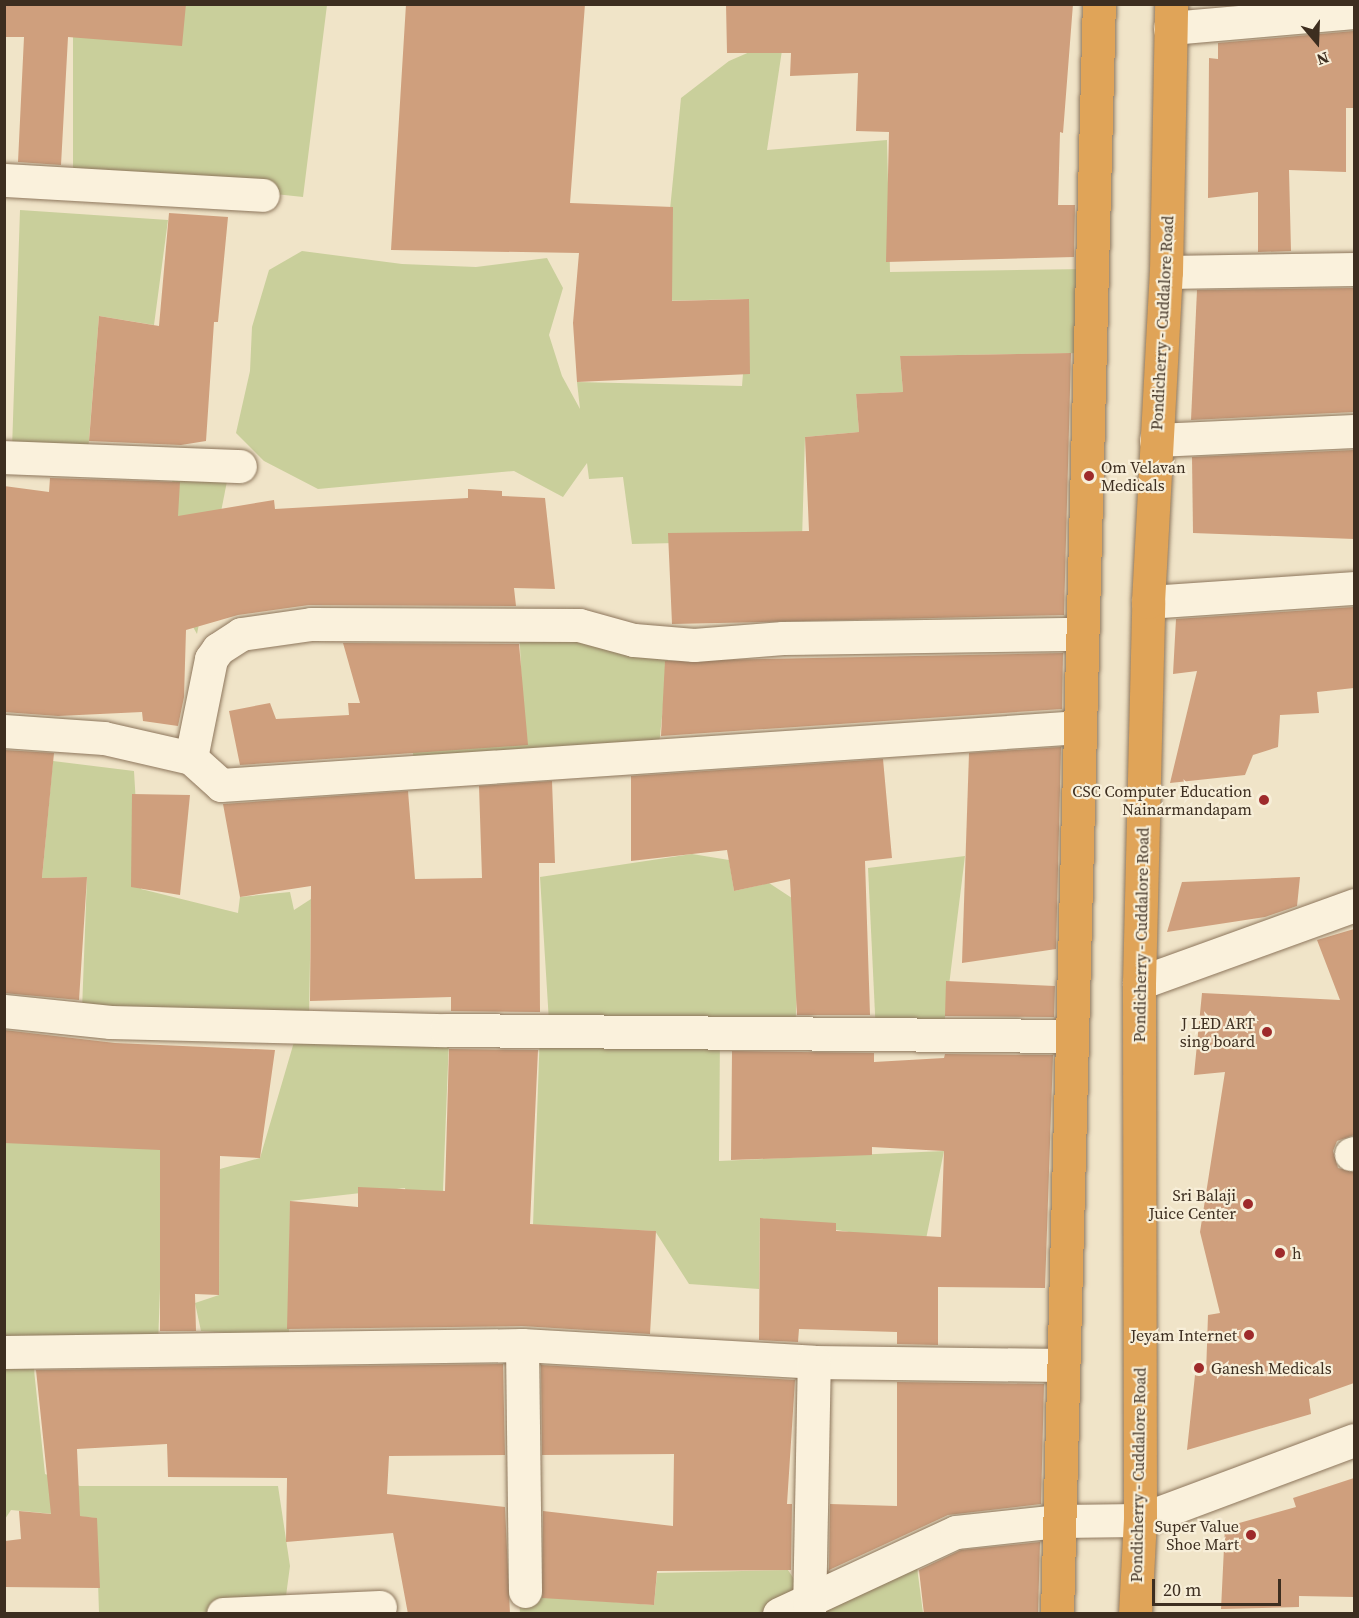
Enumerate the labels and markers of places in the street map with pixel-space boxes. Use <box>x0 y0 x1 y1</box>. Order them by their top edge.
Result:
place label: Om Velavan Medicals <box>1101 457 1186 495</box>
marker: Om Velavan Medicals <box>1082 469 1096 483</box>
place label: CSC Computer Education Nainarmandapam <box>1072 781 1252 819</box>
marker: CSC Computer Education Nainarmandapam <box>1257 793 1271 807</box>
place label: J LED ART sing board <box>1180 1013 1255 1051</box>
marker: J LED ART sing board <box>1260 1025 1274 1039</box>
place label: Sri Balaji Juice Center <box>1149 1185 1236 1223</box>
marker: Sri Balaji Juice Center <box>1241 1197 1255 1211</box>
place label: h <box>1292 1243 1302 1263</box>
marker: h <box>1273 1246 1287 1260</box>
place label: Jeyam Internet <box>1130 1325 1237 1345</box>
marker: Jeyam Internet <box>1242 1328 1256 1342</box>
place label: Ganesh Medicals <box>1211 1358 1332 1378</box>
marker: Ganesh Medicals <box>1192 1361 1206 1375</box>
place label: Super Value Shoe Mart <box>1154 1516 1239 1554</box>
marker: Super Value Shoe Mart <box>1244 1528 1258 1542</box>

